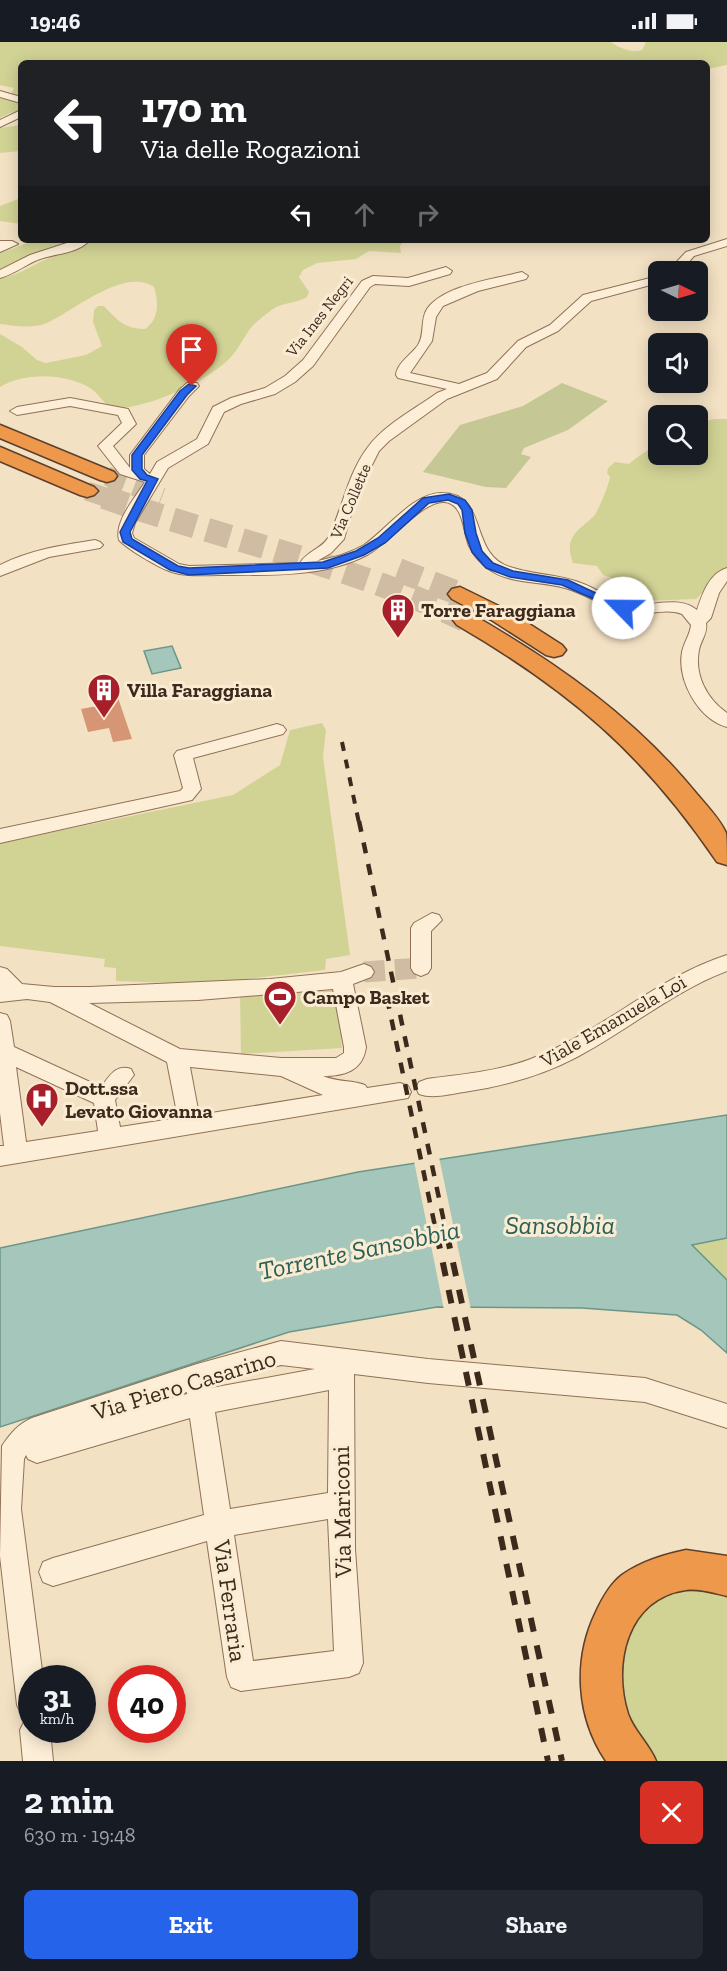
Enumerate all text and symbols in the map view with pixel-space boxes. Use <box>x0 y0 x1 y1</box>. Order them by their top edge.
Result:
text: 19:46 <box>30 8 80 35</box>
text: 170 m <box>141 82 247 133</box>
icon: left <box>42 84 120 162</box>
text: Via delle Rogazioni <box>141 133 360 165</box>
icon: left <box>285 198 318 231</box>
icon: ahead <box>348 198 381 231</box>
icon: right <box>411 198 444 231</box>
north arrow <box>648 261 708 321</box>
map controls <box>648 261 708 465</box>
street label: Via Ines Negri <box>281 272 357 361</box>
pin <box>166 324 217 386</box>
icon: arrive <box>175 333 208 366</box>
button: sound <box>648 333 708 393</box>
button: search <box>648 405 708 465</box>
street label: Via Collette <box>326 461 375 543</box>
position arrow <box>591 576 655 640</box>
building icon: Torre Faraggiana <box>380 592 416 639</box>
place label: Torre Faraggiana <box>421 598 576 622</box>
building icon: Villa Faraggiana <box>86 672 122 719</box>
place label: Villa Faraggiana <box>127 678 272 702</box>
street label: Viale Emanuela Loi <box>535 969 690 1073</box>
sports icon: Campo Basket <box>262 979 298 1026</box>
place label: Campo Basket <box>303 985 430 1009</box>
place label: Dott.ssa Levato Giovanna <box>65 1076 213 1123</box>
hospital icon: Dott.ssa Levato Giovanna <box>24 1081 60 1128</box>
water label: Sansobbia <box>505 1209 615 1241</box>
water label: Torrente Sansobbia <box>255 1213 463 1287</box>
street label: Via Piero Casarino <box>88 1343 279 1427</box>
street label: Via Mariconi <box>326 1445 357 1579</box>
street label: Via Ferraria <box>207 1537 253 1664</box>
speed limit sign: 40 <box>108 1665 186 1743</box>
text: 31 <box>43 1679 71 1715</box>
text: km/h <box>40 1710 74 1728</box>
text: 2 min <box>24 1779 114 1822</box>
button: close <box>640 1781 703 1844</box>
text: 630 m · 19:48 <box>24 1823 136 1847</box>
button: Exit <box>24 1890 358 1959</box>
button: Share <box>370 1890 703 1959</box>

